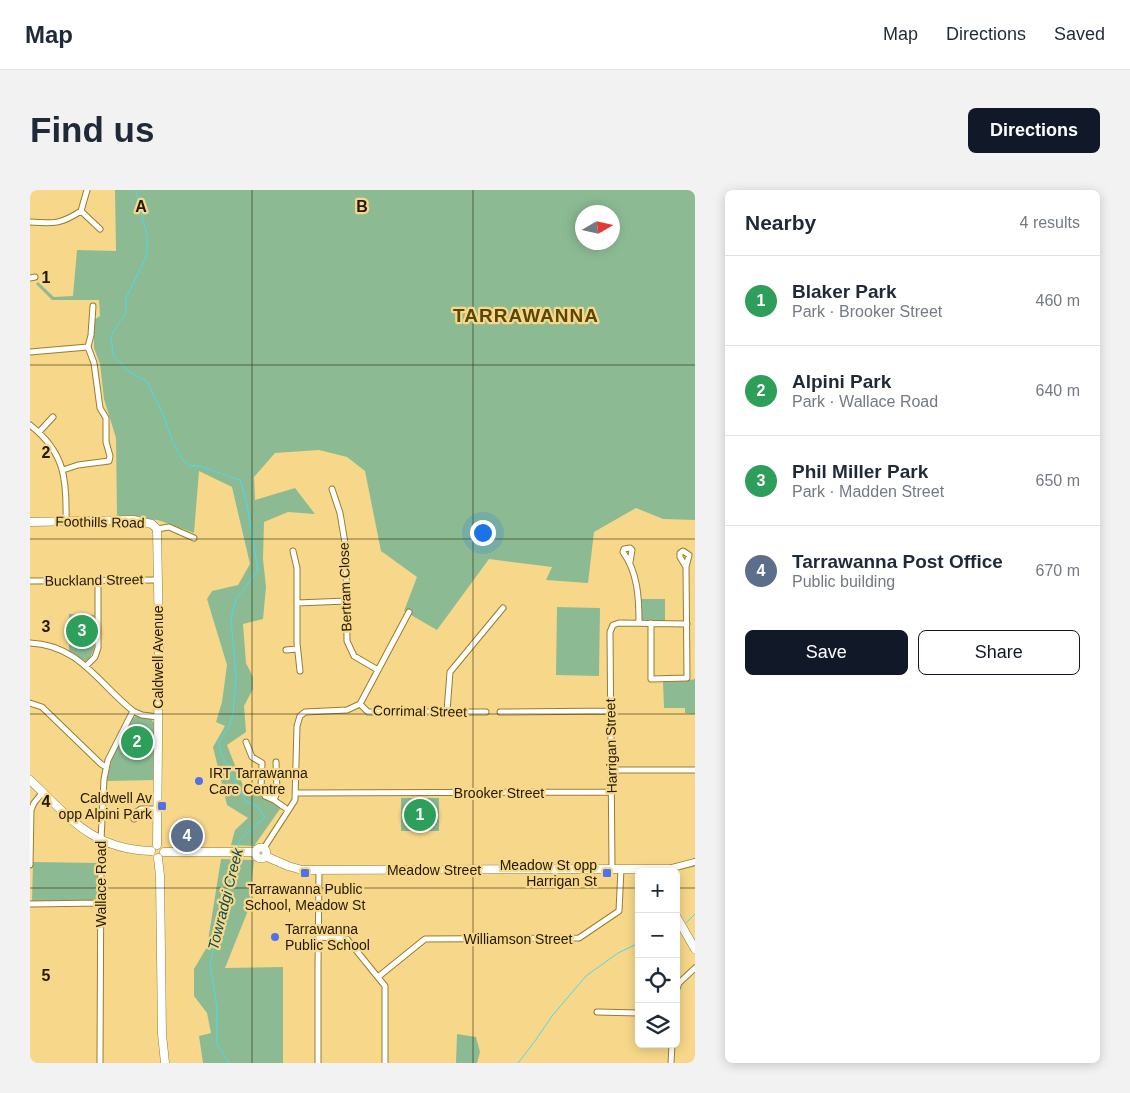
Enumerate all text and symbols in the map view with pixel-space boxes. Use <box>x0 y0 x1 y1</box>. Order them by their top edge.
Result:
text: Map <box>25 21 73 48</box>
text: Map <box>883 24 918 44</box>
text: Directions <box>946 24 1026 44</box>
text: Saved <box>1054 24 1105 44</box>
button: Directions <box>968 108 1100 153</box>
text: Find us <box>30 110 154 149</box>
text: A <box>135 198 147 215</box>
text: B <box>356 198 368 215</box>
north arrow <box>575 205 620 250</box>
text: Nearby <box>745 211 816 234</box>
text: 4 results <box>1020 214 1080 231</box>
text: 1 <box>42 269 51 286</box>
text: Blaker Park <box>792 281 897 302</box>
text: 1 <box>757 292 765 309</box>
text: 460 m <box>1036 292 1080 309</box>
text: Park · Brooker Street <box>792 303 942 320</box>
district label: TARRAWANNA <box>453 305 599 326</box>
text: Alpini Park <box>792 371 891 392</box>
text: 2 <box>757 382 765 399</box>
text: 640 m <box>1036 382 1080 399</box>
text: Park · Wallace Road <box>792 393 938 410</box>
text: 2 <box>42 444 51 461</box>
text: Phil Miller Park <box>792 461 928 482</box>
text: 3 <box>757 472 765 489</box>
text: 650 m <box>1036 472 1080 489</box>
text: Park · Madden Street <box>792 483 944 500</box>
street label: Foothills Road <box>55 513 145 531</box>
your location <box>470 520 496 546</box>
street label: Bertram Close <box>335 542 355 632</box>
text: Tarrawanna Post Office <box>792 551 1003 572</box>
text: 4 <box>757 562 765 579</box>
text: 670 m <box>1036 562 1080 579</box>
street label: Buckland Street <box>44 571 144 589</box>
text: Public building <box>792 573 895 590</box>
street label: Caldwell Avenue <box>150 605 166 709</box>
pin: 3 <box>66 612 98 650</box>
text: 3 <box>42 618 51 635</box>
button: Save <box>745 630 908 675</box>
button: Share <box>918 630 1080 675</box>
street label: Harrigan Street <box>602 698 620 794</box>
street label: Corrimal Street <box>373 702 467 720</box>
pin: 2 <box>121 723 153 761</box>
place label: IRT Tarrawanna Care Centre <box>209 765 308 797</box>
marker: IRT Tarrawanna Care Centre <box>193 775 205 787</box>
street label: Brooker Street <box>454 785 544 801</box>
place label: Caldwell Av opp Alpini Park <box>59 790 153 822</box>
text: 4 <box>42 793 51 810</box>
pin: 1 <box>404 796 436 834</box>
marker: Caldwell Av opp Alpini Park <box>156 800 168 812</box>
pin: 4 <box>171 817 203 855</box>
street label: Wallace Road <box>93 841 109 927</box>
water label: Towradgi Creek <box>204 845 246 952</box>
place label: Meadow St opp Harrigan St <box>500 857 597 889</box>
street label: Meadow Street <box>387 862 481 878</box>
marker: Tarrawanna Public School, Meadow St <box>299 867 311 879</box>
marker: Meadow St opp Harrigan St <box>601 867 613 879</box>
map controls <box>635 868 680 1048</box>
button: + <box>635 868 680 913</box>
place label: Tarrawanna Public School, Meadow St <box>245 881 365 913</box>
button: − <box>635 913 680 958</box>
place label: Tarrawanna Public School <box>285 921 370 953</box>
marker: Tarrawanna Public School <box>269 931 281 943</box>
street label: Williamson Street <box>464 931 573 947</box>
button: locate <box>635 958 680 1003</box>
text: 5 <box>42 967 51 984</box>
button: layers <box>635 1003 680 1048</box>

